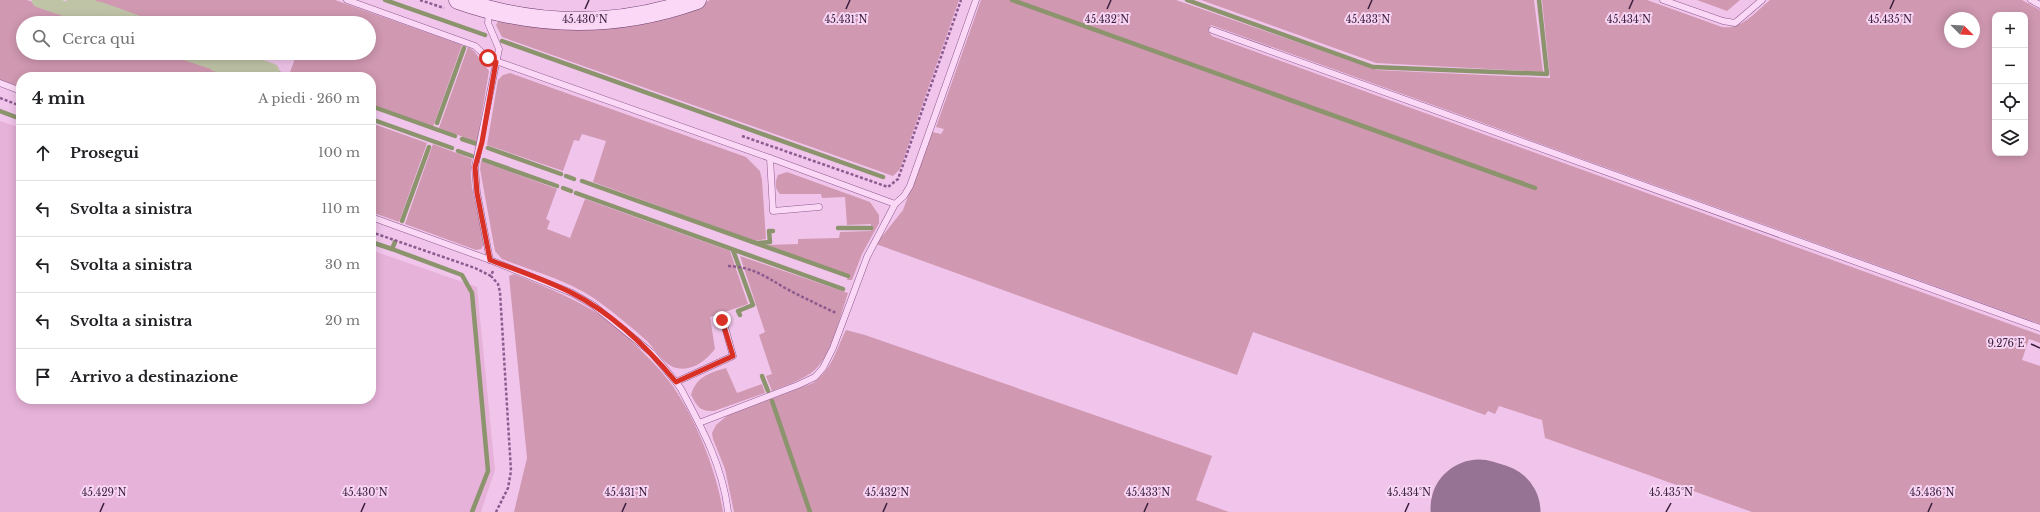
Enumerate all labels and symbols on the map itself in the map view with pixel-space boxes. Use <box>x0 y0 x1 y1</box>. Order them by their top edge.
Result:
north arrow <box>1944 12 1980 48</box>
text: 45.430°N <box>562 13 608 26</box>
text: 45.431°N <box>824 13 868 26</box>
text: 45.432°N <box>1085 13 1129 26</box>
text: 45.433°N <box>1346 13 1390 26</box>
text: 45.434°N <box>1607 13 1651 26</box>
text: 45.435°N <box>1868 13 1912 26</box>
route start <box>479 49 497 67</box>
route end <box>713 311 731 329</box>
text: 9.276°E <box>1987 337 2025 350</box>
text: 45.429°N <box>82 486 127 499</box>
text: 45.430°N <box>342 486 388 499</box>
text: 45.431°N <box>604 486 648 499</box>
text: 45.432°N <box>865 486 909 499</box>
text: 45.433°N <box>1126 486 1170 499</box>
text: 45.434°N <box>1387 486 1431 499</box>
text: 45.435°N <box>1649 486 1693 499</box>
text: 45.436°N <box>1910 486 1955 499</box>

